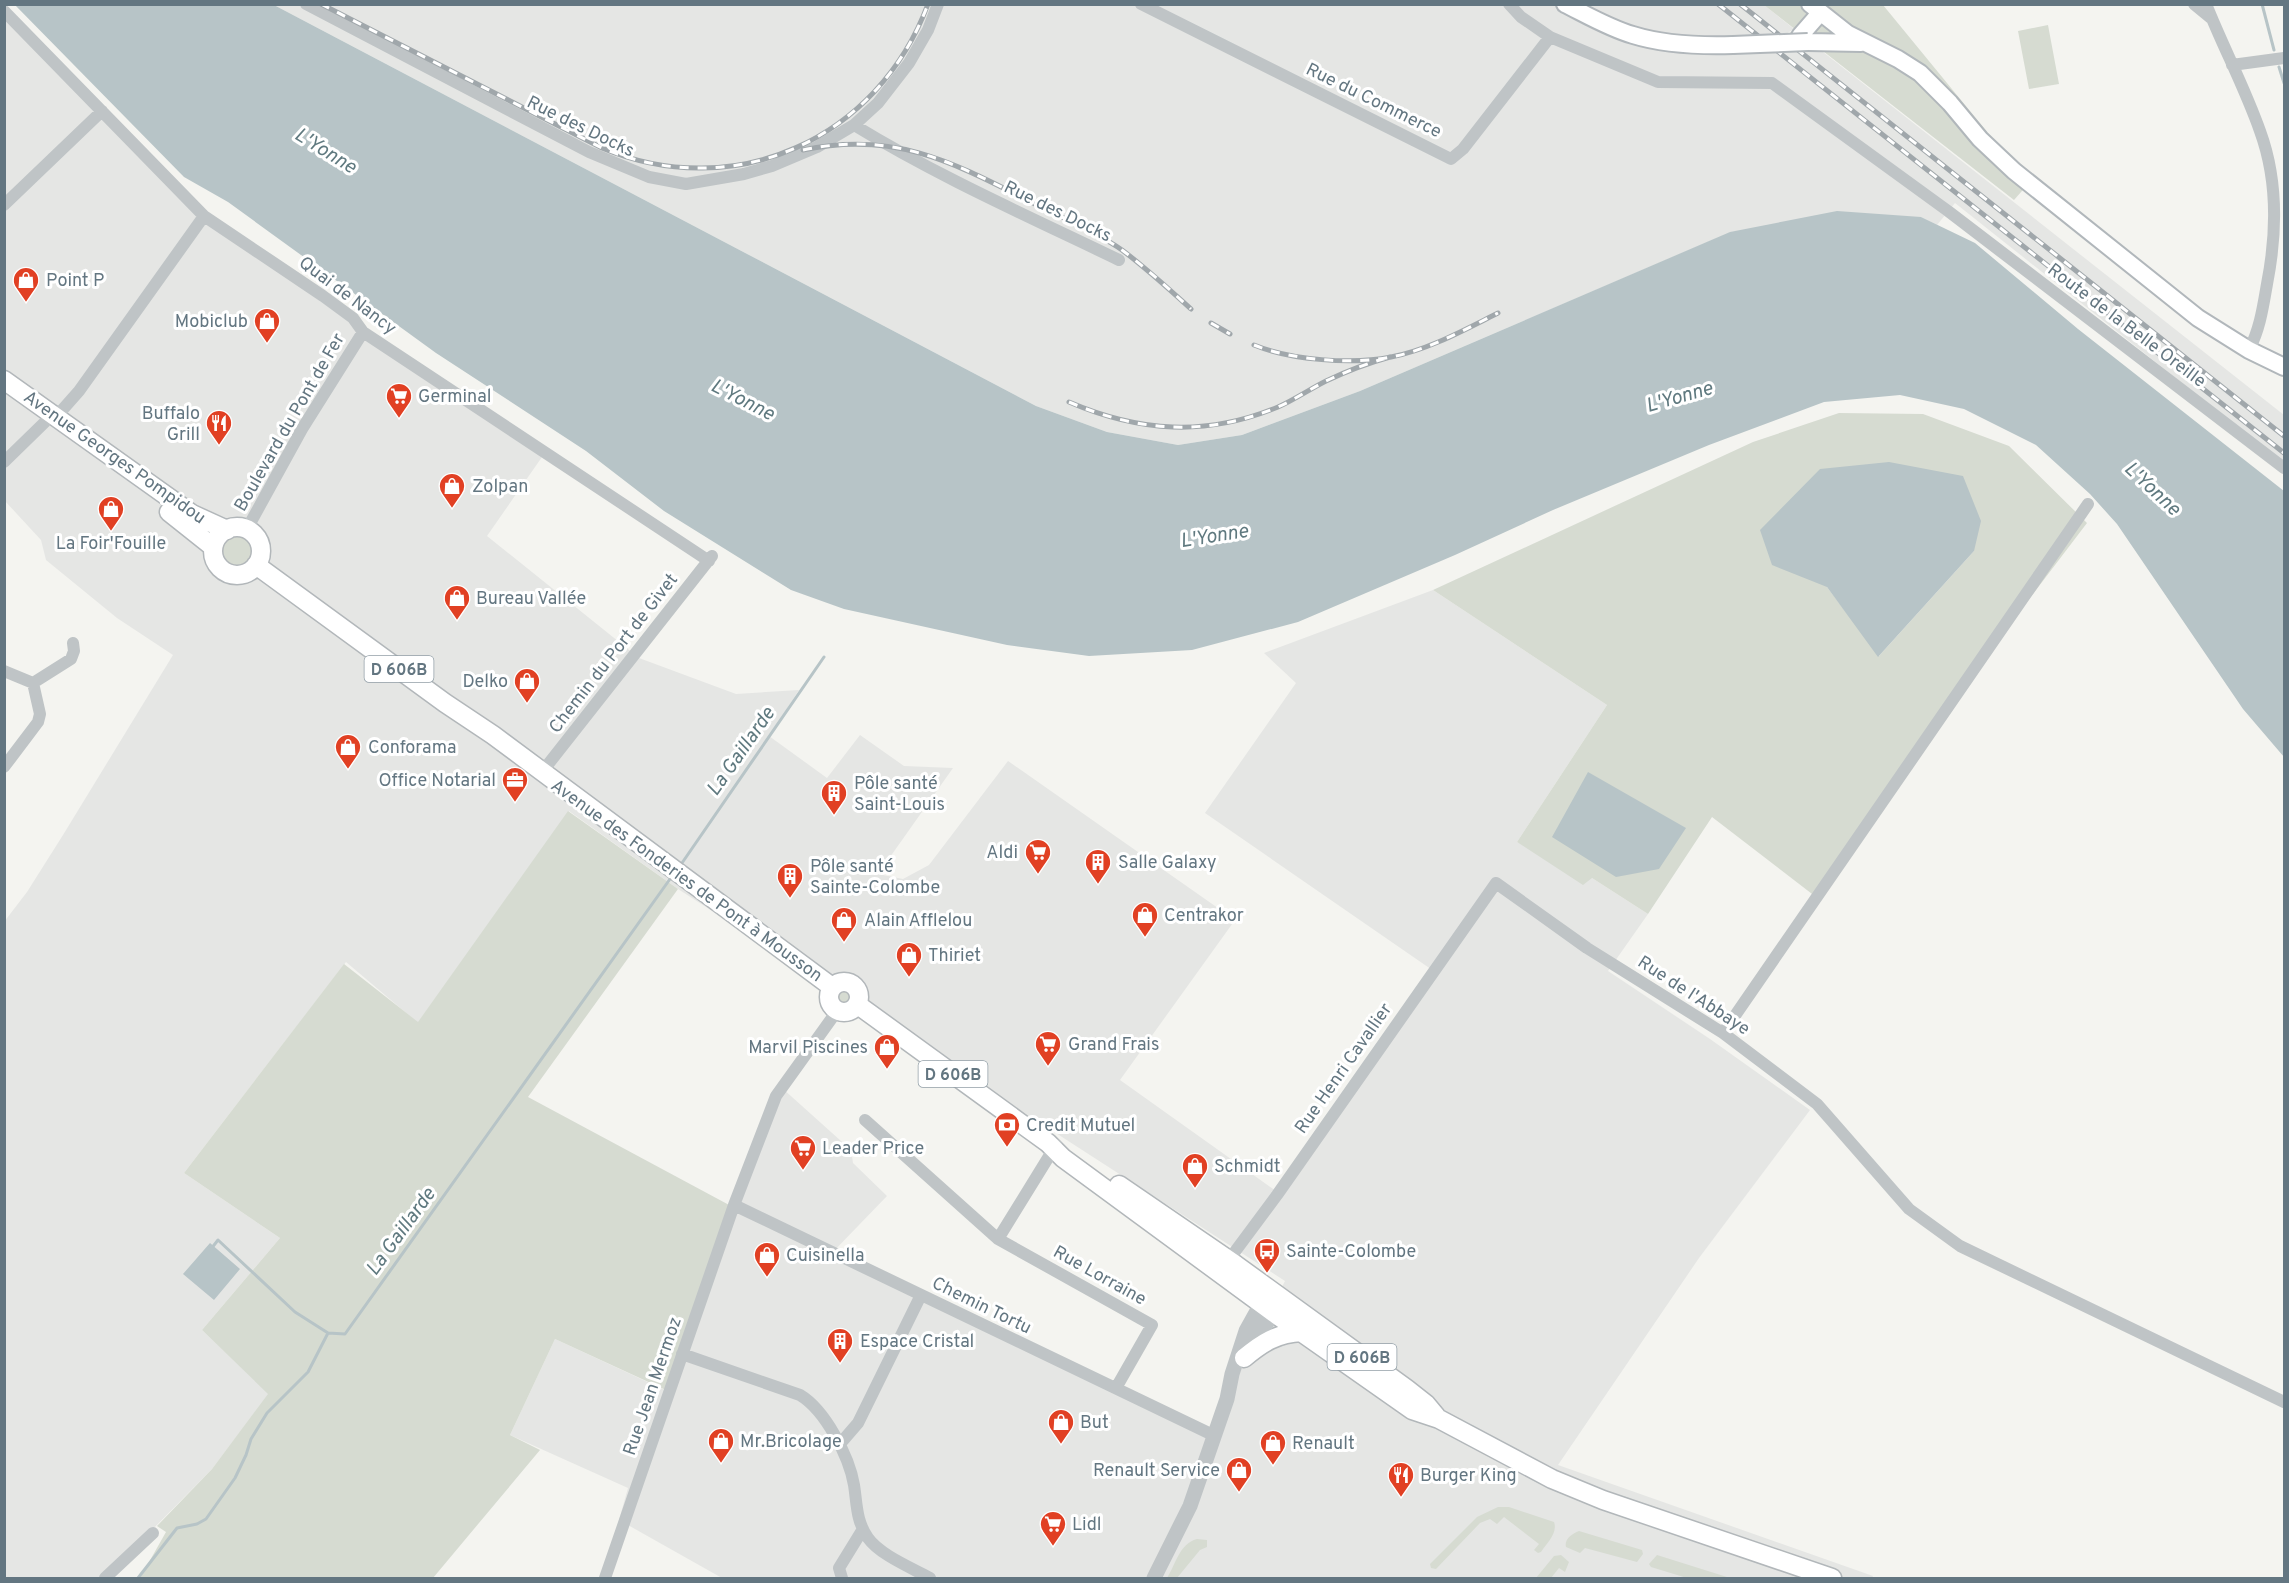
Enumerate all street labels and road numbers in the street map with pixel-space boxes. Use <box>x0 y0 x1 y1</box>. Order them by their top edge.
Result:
street label: Rue du Commerce <box>1302 59 1445 144</box>
street label: Rue des Docks <box>523 91 638 163</box>
street label: Rue des Docks <box>1000 176 1115 248</box>
street label: Quai de Nancy <box>294 252 401 340</box>
street label: Route de la Belle Oreille <box>2042 259 2210 393</box>
street label: Boulevard du Pont de Fer <box>230 330 351 516</box>
street label: Avenue Georges Pompidou <box>19 386 210 530</box>
street label: Chemin du Port de Givet <box>545 569 684 738</box>
road number: D 606B <box>364 656 434 682</box>
street label: Avenue des Fonderies de Pont à Mousson <box>546 775 827 988</box>
street label: Rue de l'Abbaye <box>1633 951 1754 1041</box>
street label: Rue Henri Cavallier <box>1290 999 1398 1139</box>
road number: D 606B <box>918 1061 988 1087</box>
street label: Rue Lorraine <box>1048 1241 1150 1311</box>
street label: Chemin Tortu <box>928 1272 1035 1340</box>
street label: Rue Jean Mermoz <box>619 1314 688 1459</box>
road number: D 606B <box>1328 1344 1396 1370</box>

